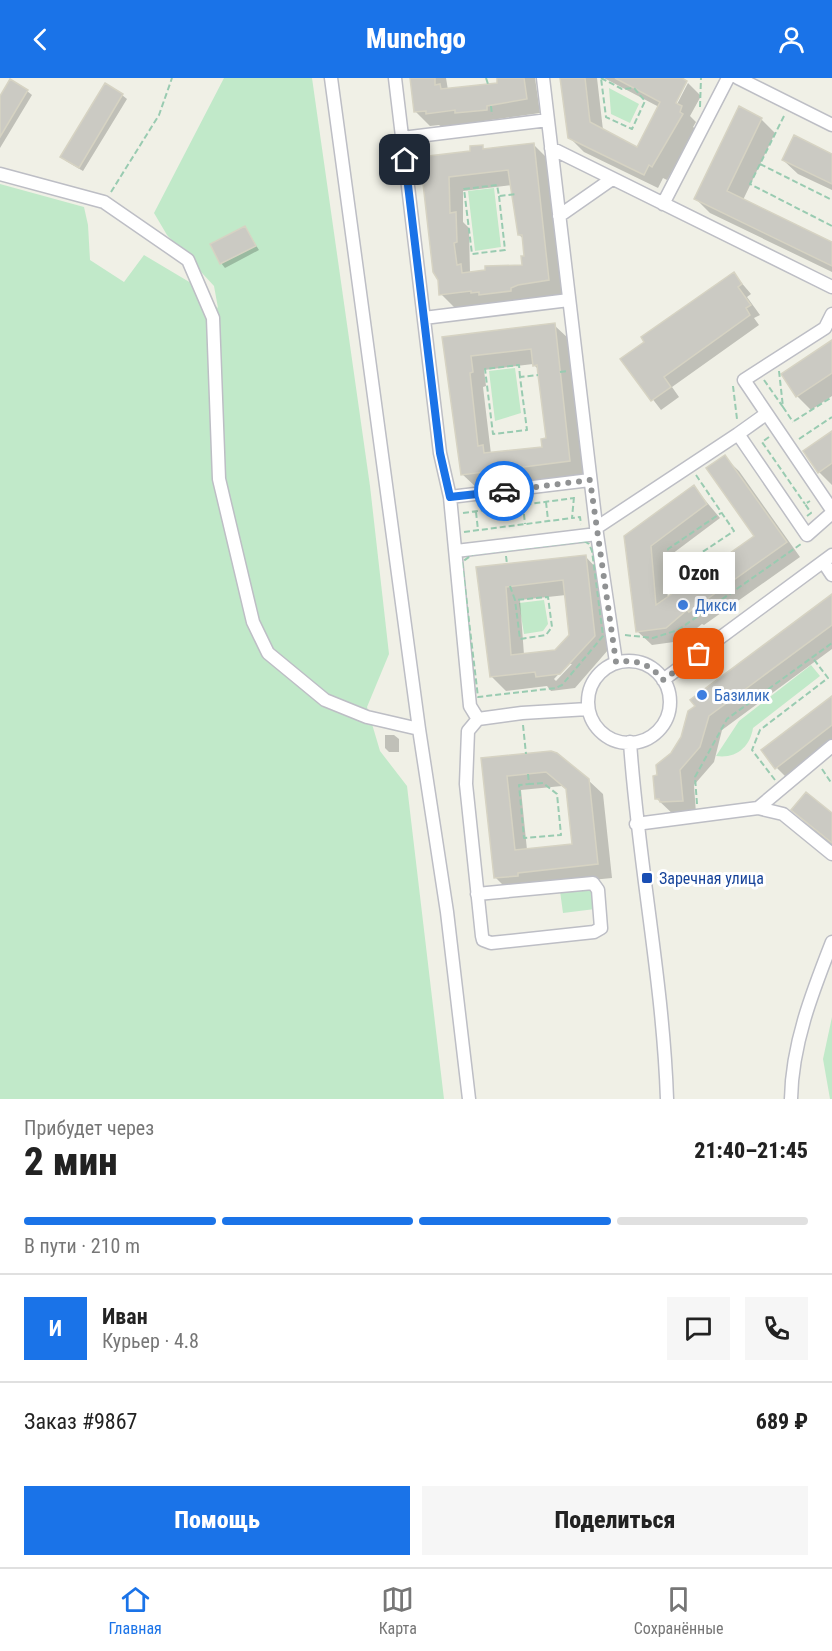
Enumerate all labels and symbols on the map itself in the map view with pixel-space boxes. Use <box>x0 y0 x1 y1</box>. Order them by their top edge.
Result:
pin <box>379 134 430 185</box>
courier <box>474 461 534 521</box>
callout: Ozon <box>663 552 735 594</box>
place label: Дикси <box>695 596 737 615</box>
marker: Дикси <box>676 598 690 612</box>
pin <box>673 628 724 679</box>
place label: Базилик <box>714 686 770 705</box>
marker: Базилик <box>695 688 709 702</box>
place label: Заречная улица <box>659 869 764 888</box>
marker: Заречная улица <box>640 871 654 885</box>

